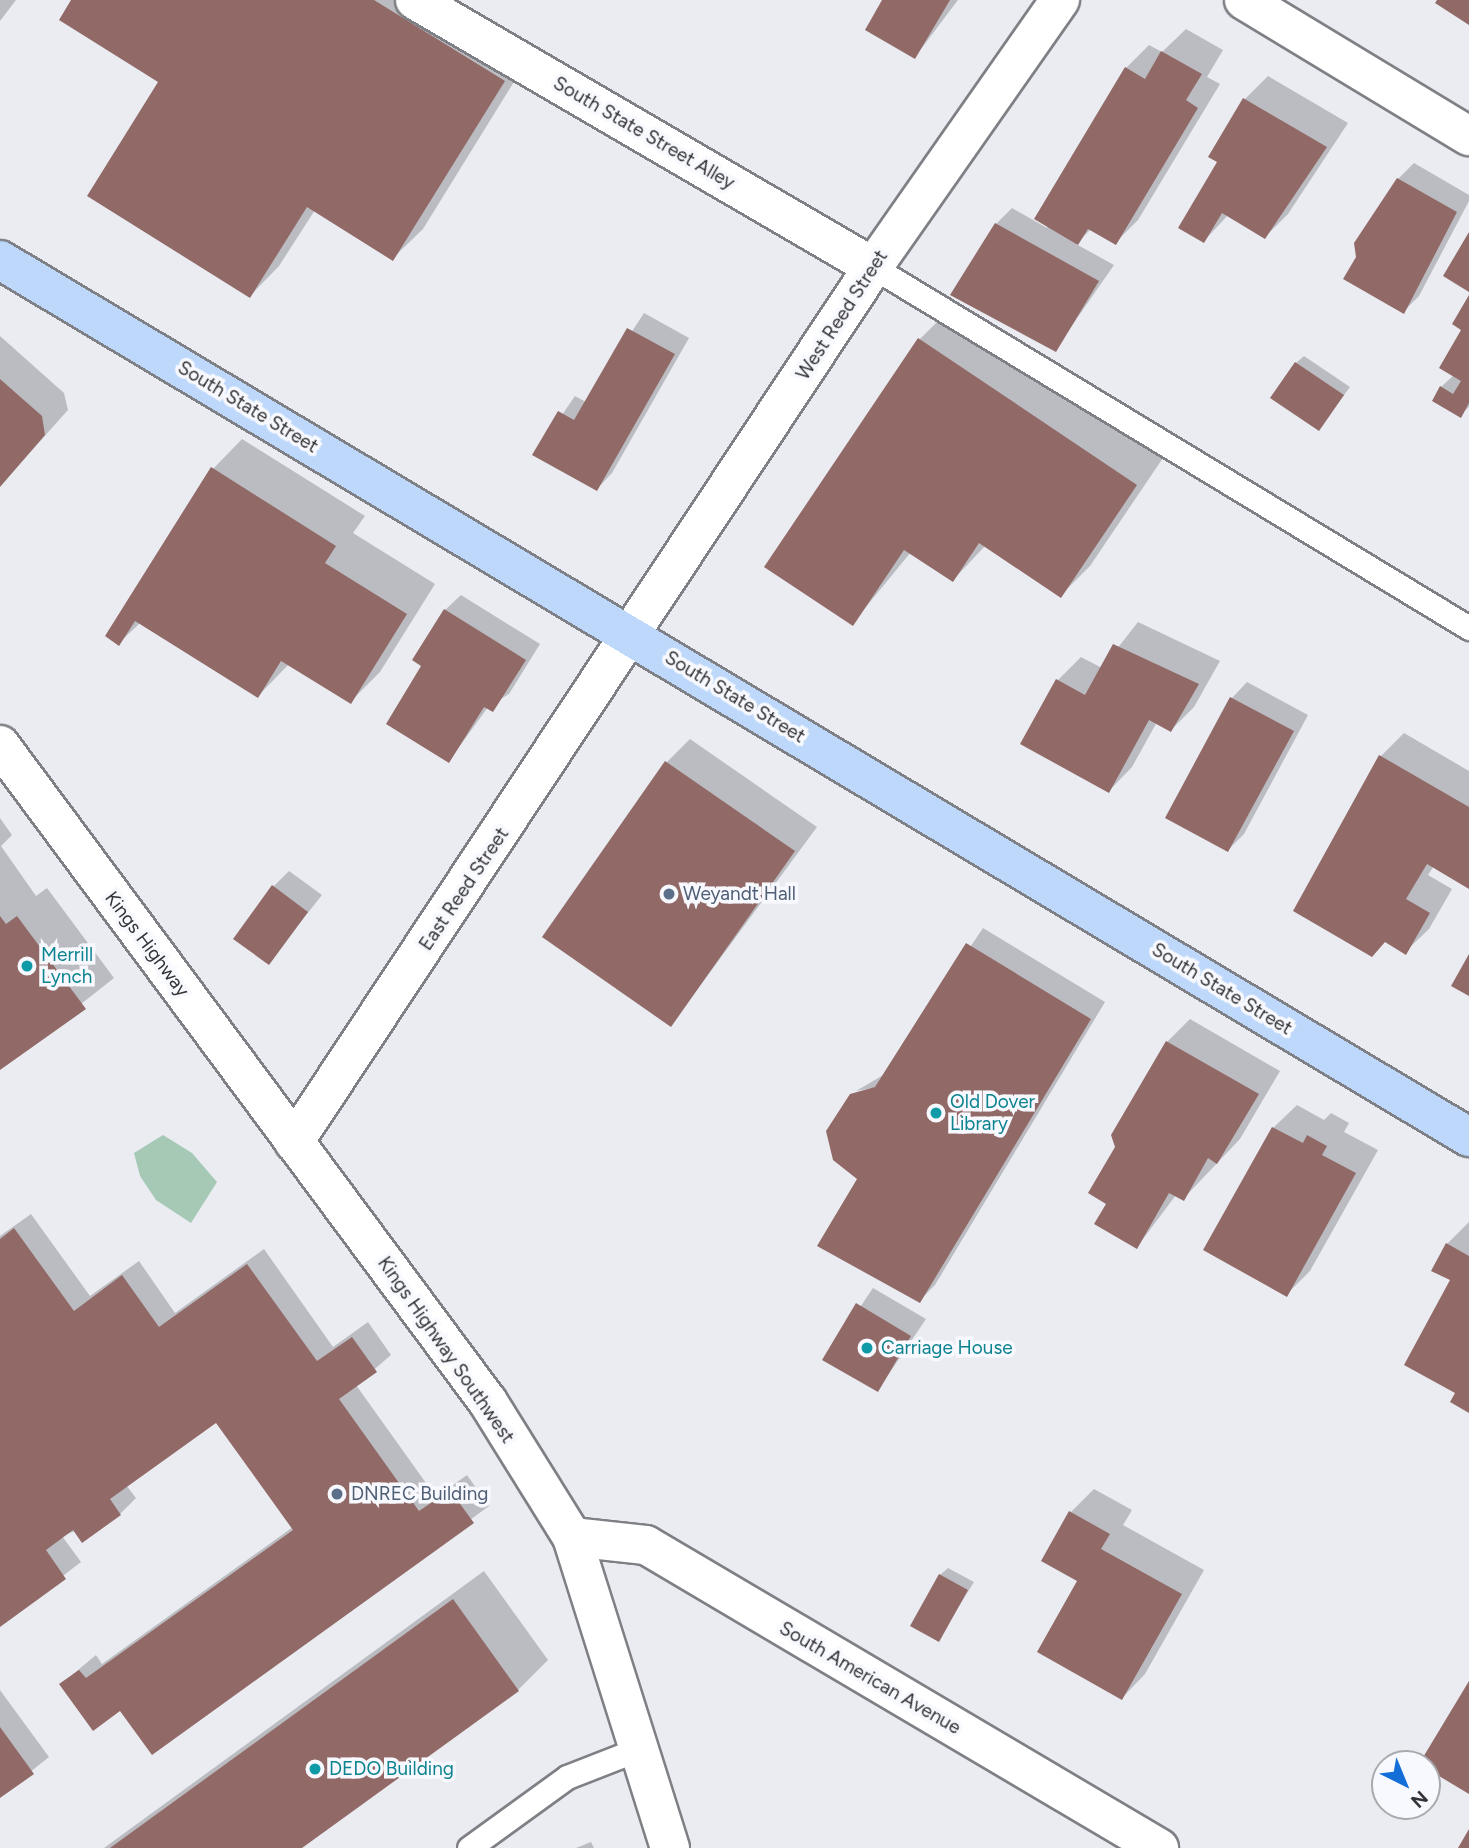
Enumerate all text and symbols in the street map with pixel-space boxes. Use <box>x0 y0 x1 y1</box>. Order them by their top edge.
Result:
street label: South State Street Alley <box>549 72 739 194</box>
street label: West Reed Street <box>792 246 892 384</box>
street label: South State Street <box>174 356 322 458</box>
street label: South State Street <box>661 646 809 748</box>
street label: East Reed Street <box>414 823 514 955</box>
place label: Weyandt Hall <box>683 883 796 905</box>
marker: Weyandt Hall <box>661 886 677 902</box>
street label: Kings Highway <box>100 887 194 1001</box>
street label: South State Street <box>1148 938 1296 1040</box>
place label: Merrill Lynch <box>41 944 93 988</box>
marker: Merrill Lynch <box>19 958 35 974</box>
place label: Old Dover Library <box>950 1091 1035 1135</box>
marker: Old Dover Library <box>928 1105 944 1121</box>
street label: Kings Highway Southwest <box>373 1252 519 1448</box>
place label: Carriage House <box>881 1337 1013 1359</box>
marker: Carriage House <box>859 1340 875 1356</box>
place label: DNREC Building <box>351 1483 488 1505</box>
marker: DNREC Building <box>329 1486 345 1502</box>
street label: South American Avenue <box>775 1617 965 1739</box>
north arrow <box>1371 1750 1441 1820</box>
place label: DEDO Building <box>329 1758 454 1780</box>
marker: DEDO Building <box>307 1761 323 1777</box>
text: N <box>1406 1786 1433 1813</box>

